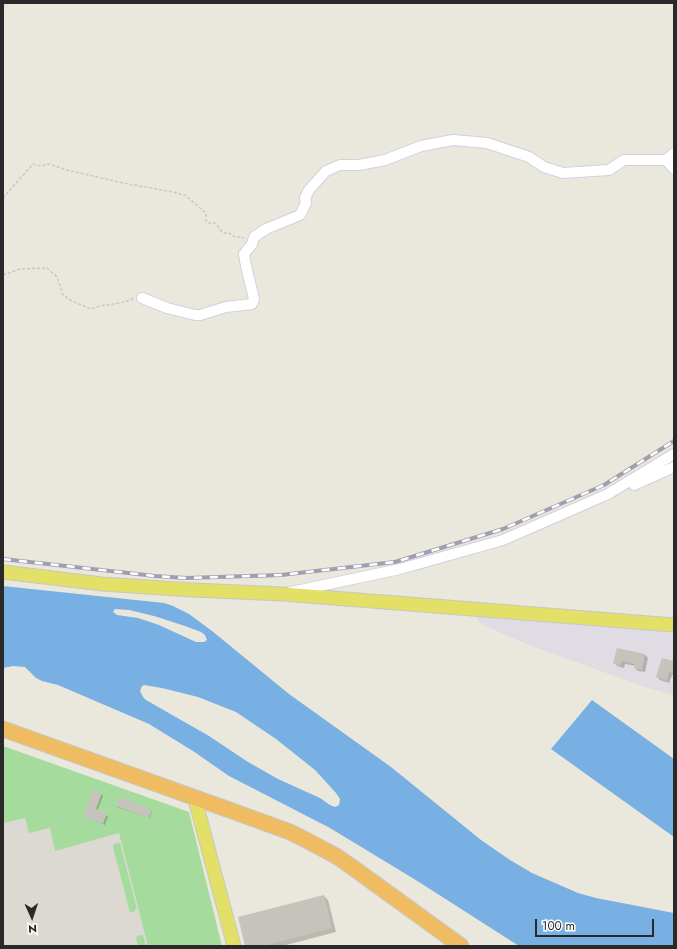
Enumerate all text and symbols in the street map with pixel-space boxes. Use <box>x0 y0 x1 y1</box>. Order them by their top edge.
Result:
north arrow <box>12 897 52 937</box>
scale bar <box>537 911 656 937</box>
text: 100 m <box>542 917 575 935</box>
text: N <box>28 921 37 937</box>

